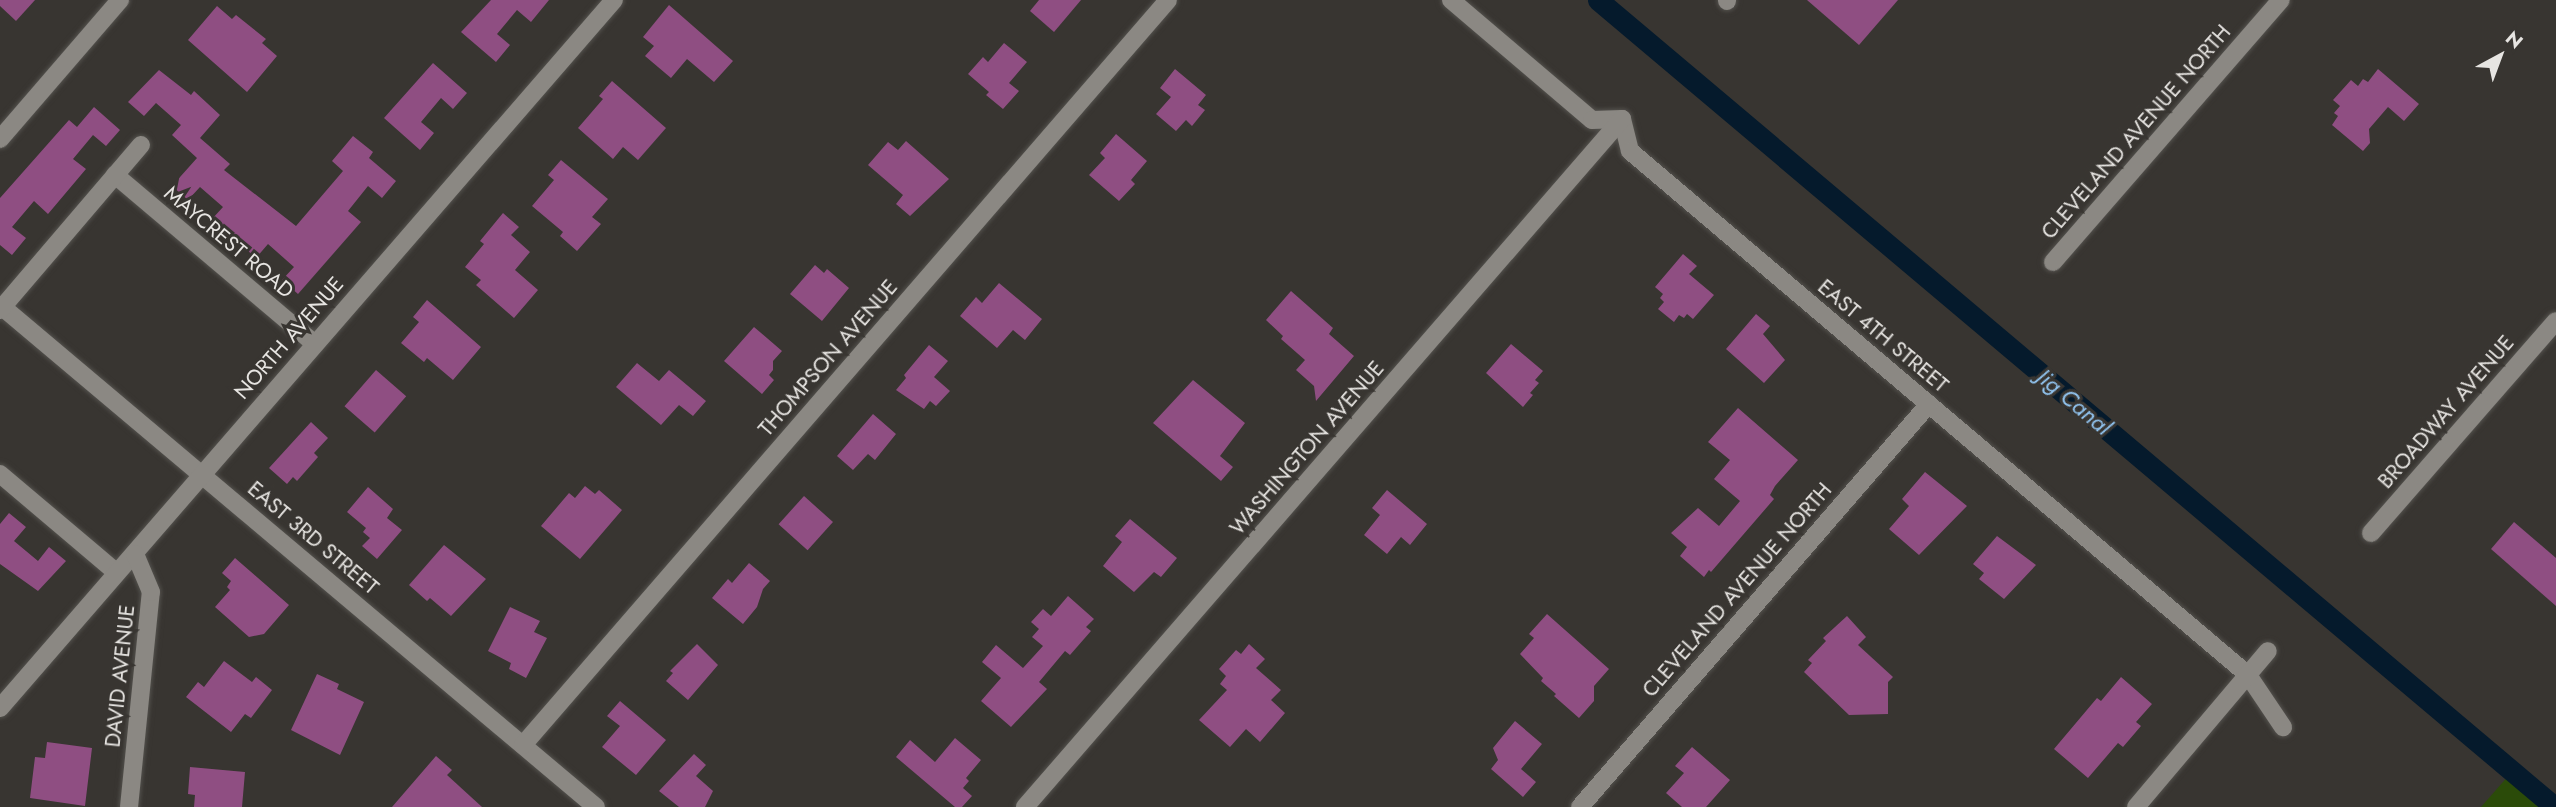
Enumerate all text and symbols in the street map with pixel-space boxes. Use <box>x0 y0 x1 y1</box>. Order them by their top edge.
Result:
street label: CLEVELAND AVENUE NORTH <box>2036 20 2236 244</box>
north arrow <box>2465 21 2535 91</box>
text: N <box>2500 25 2529 55</box>
street label: MAYCREST ROAD <box>159 181 299 303</box>
street label: NORTH AVENUE <box>229 272 349 404</box>
street label: EAST 4TH STREET <box>1813 274 1953 398</box>
street label: THOMPSON AVENUE <box>753 275 903 441</box>
street label: BROADWAY AVENUE <box>2373 330 2519 494</box>
street label: WASHINGTON AVENUE <box>1225 356 1389 540</box>
water label: Jig Canal <box>2031 363 2117 441</box>
street label: EAST 3RD STREET <box>243 476 383 600</box>
street label: CLEVELAND AVENUE NORTH <box>1637 478 1837 702</box>
street label: DAVID AVENUE <box>100 604 140 748</box>

